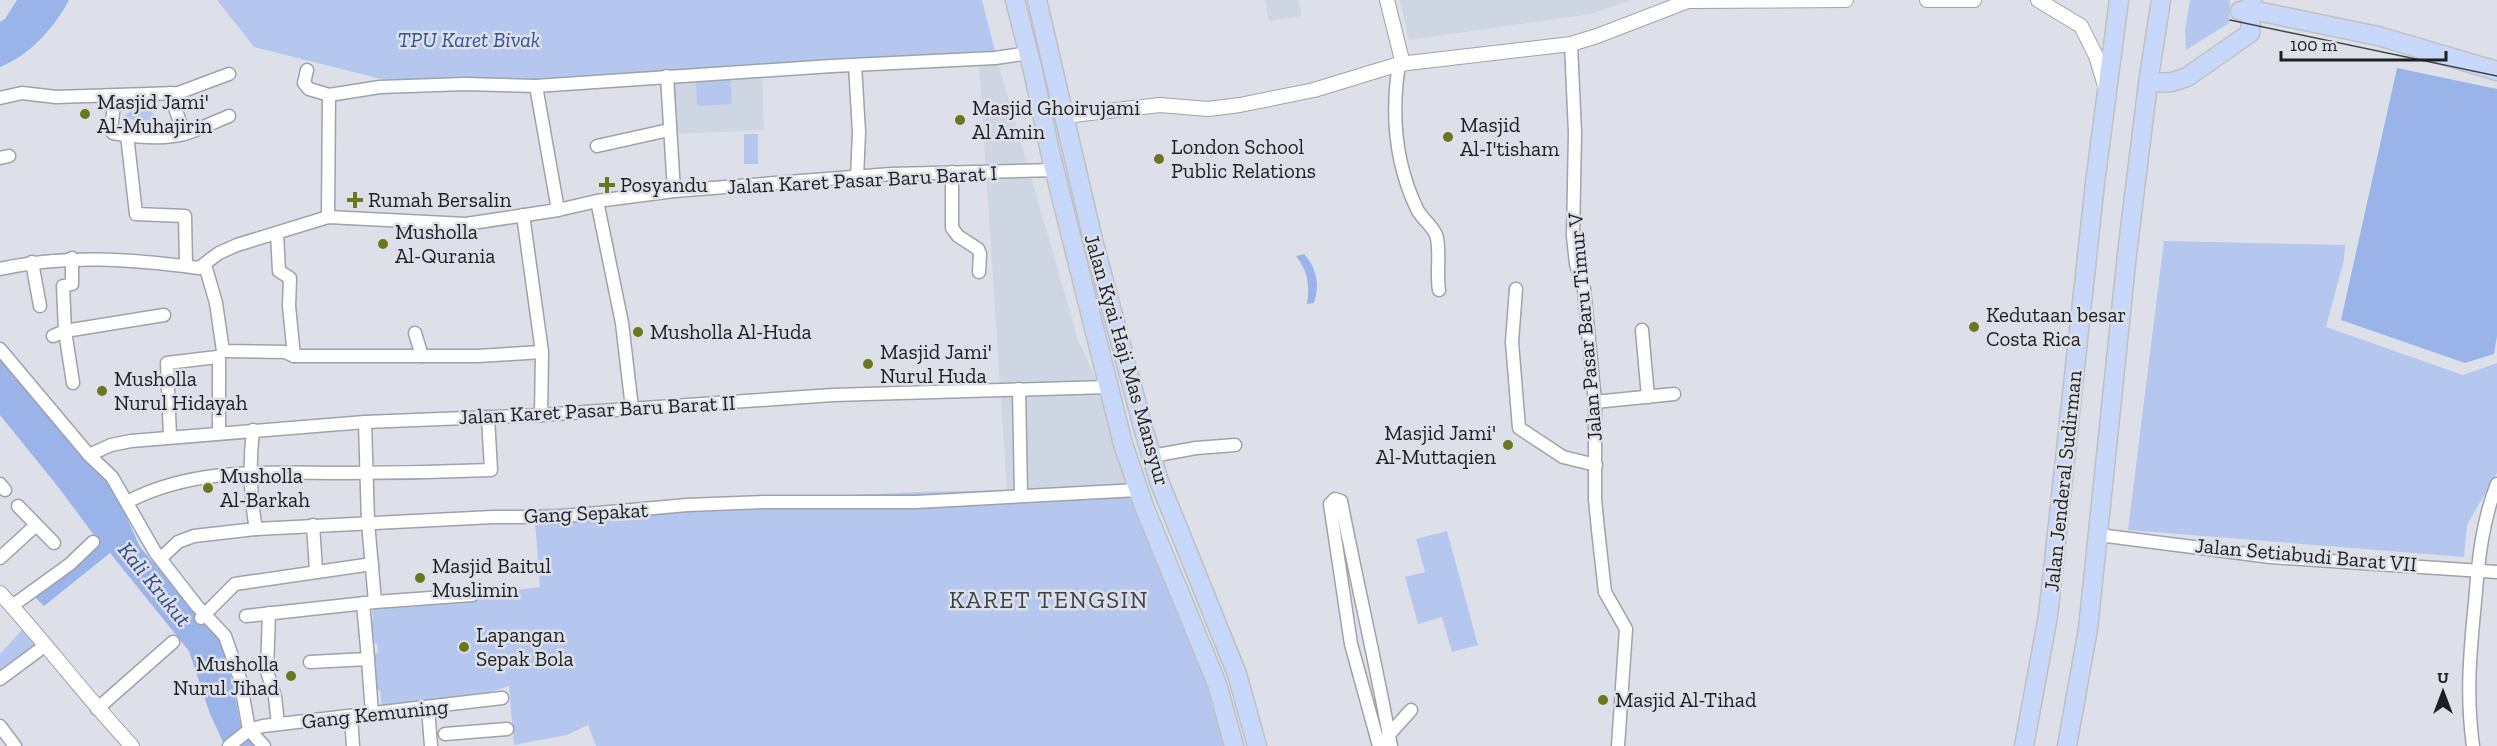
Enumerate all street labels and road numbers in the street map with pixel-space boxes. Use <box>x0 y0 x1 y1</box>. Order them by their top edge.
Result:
street label: Jalan Karet Pasar Baru Barat I <box>726 160 998 199</box>
street label: Jalan Pasar Baru Timur V <box>1562 211 1607 442</box>
street label: Jalan Kyai Haji Mas Mansyur <box>1079 231 1175 489</box>
street label: Jalan Jenderal Sudirman <box>2038 369 2087 593</box>
street label: Jalan Karet Pasar Baru Barat II <box>458 390 736 429</box>
street label: Gang Sepakat <box>523 497 649 528</box>
street label: Jalan Setiabudi Barat VII <box>2194 532 2418 577</box>
street label: Gang Kemuning <box>300 693 450 734</box>

